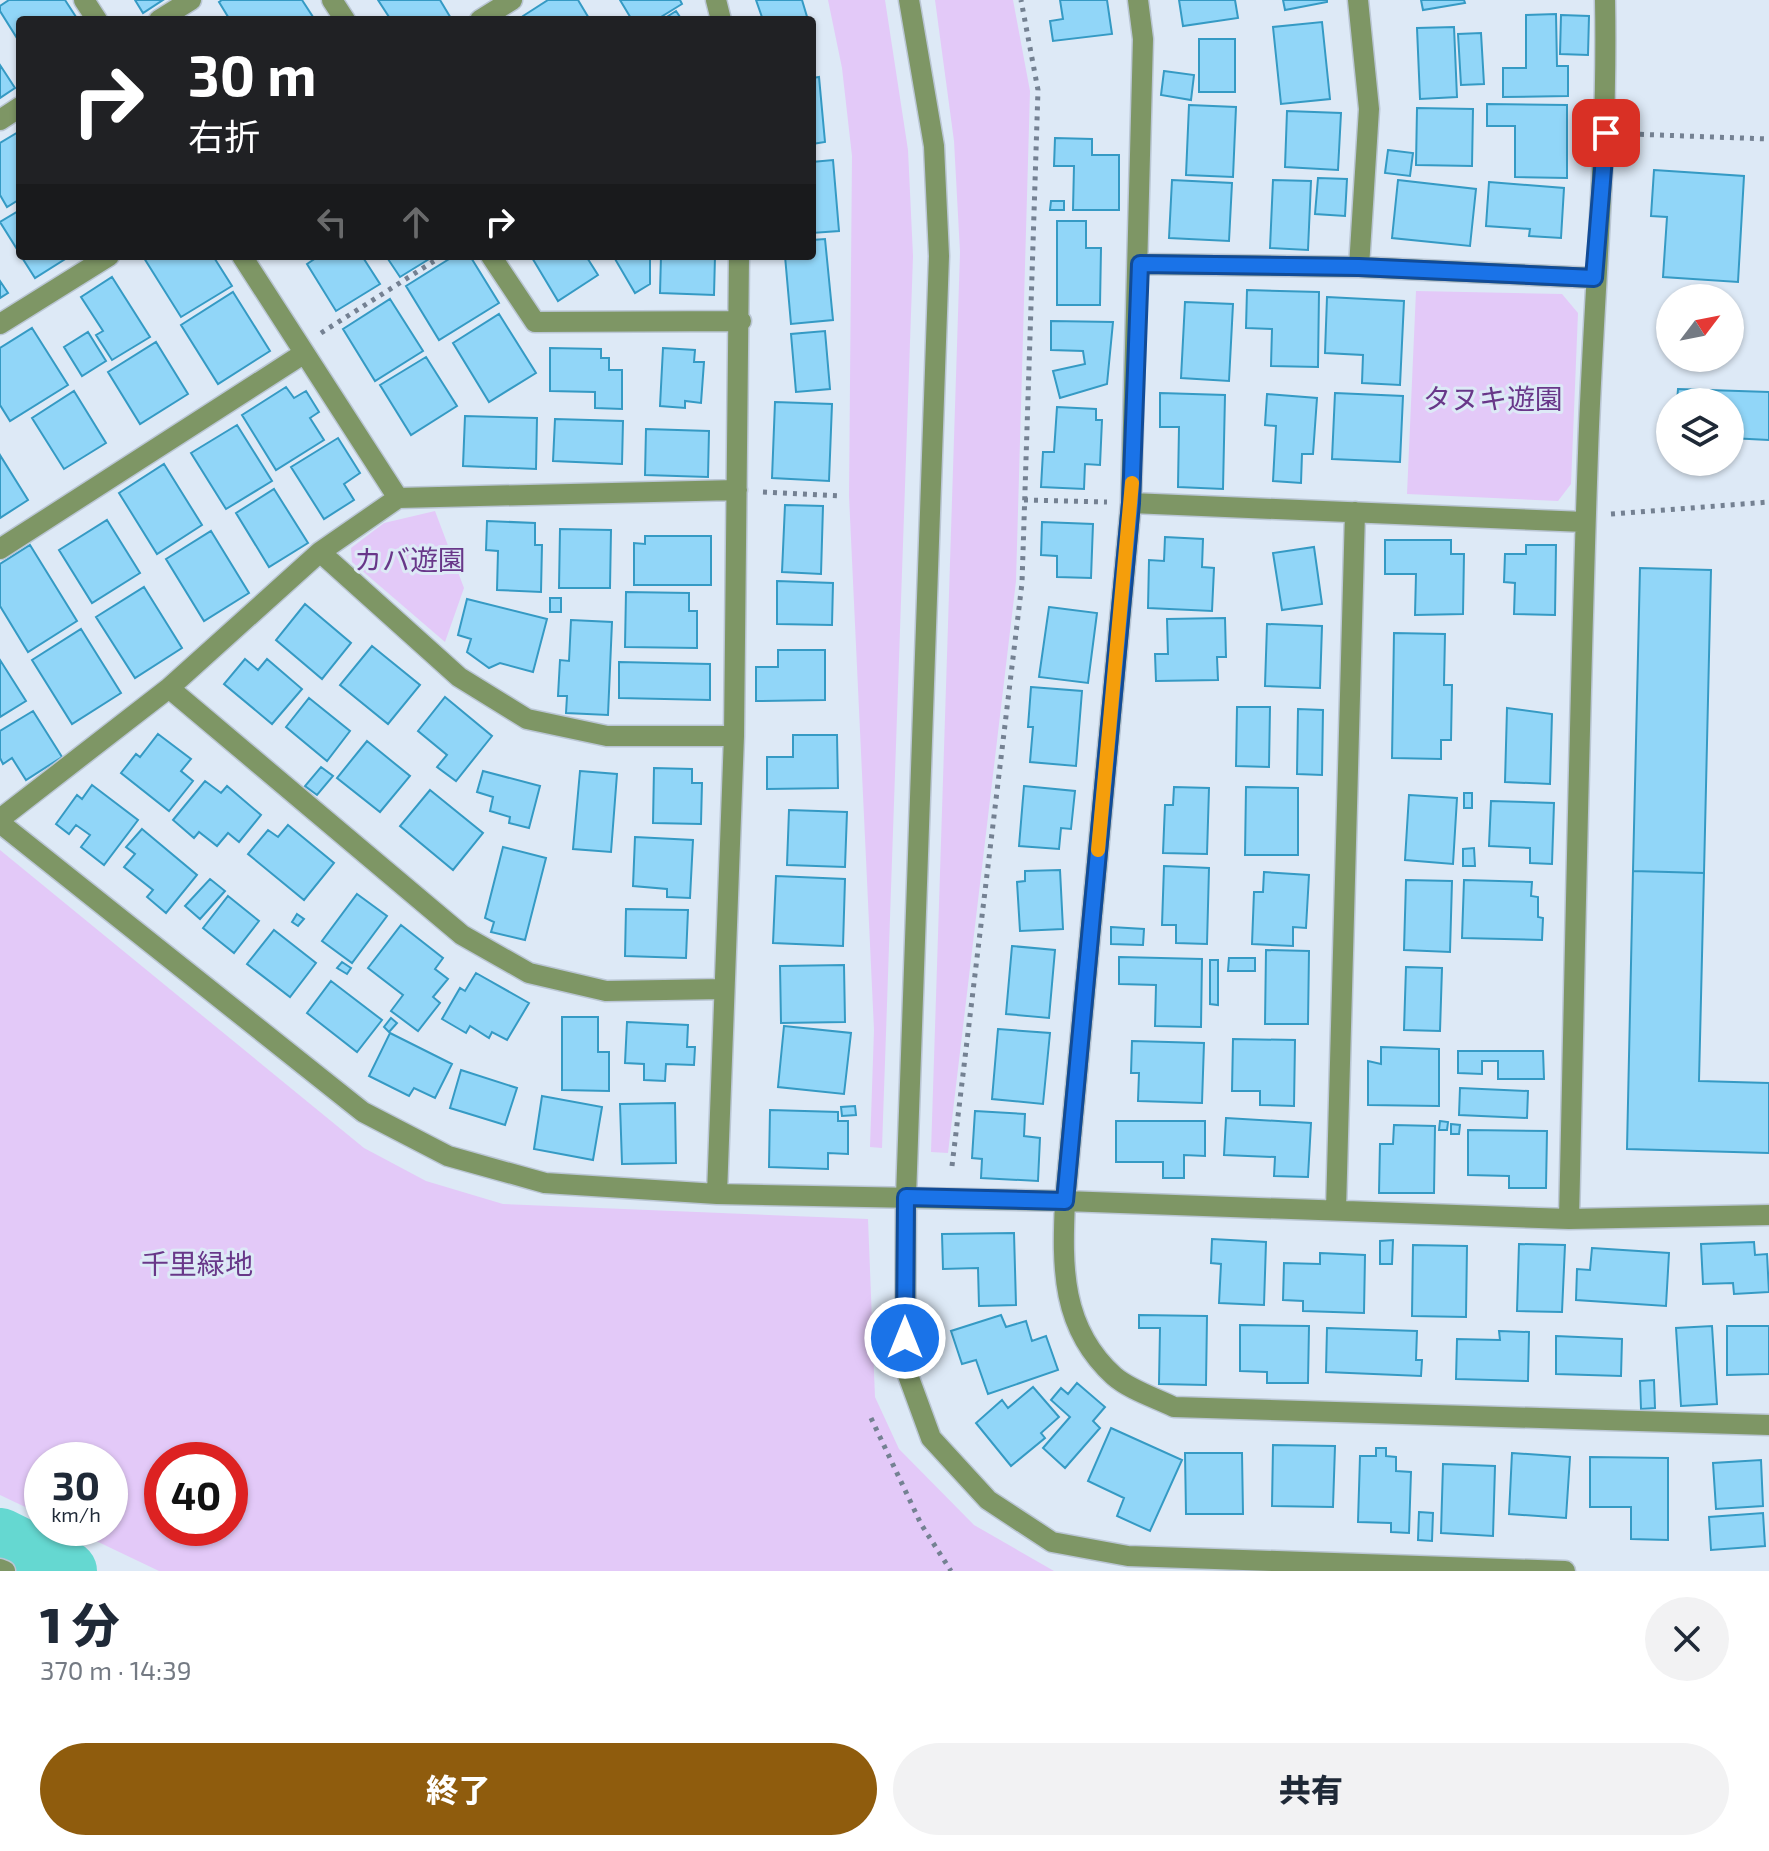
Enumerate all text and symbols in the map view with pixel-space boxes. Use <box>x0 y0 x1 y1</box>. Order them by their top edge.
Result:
text: 30 m <box>188 40 317 107</box>
icon: right <box>56 48 160 152</box>
pin <box>1572 99 1640 167</box>
icon: arrive <box>1584 111 1628 155</box>
text: 右折 <box>188 114 260 157</box>
icon: left <box>310 200 354 244</box>
icon: ahead <box>394 200 438 244</box>
icon: right <box>478 200 522 244</box>
north arrow <box>1656 284 1744 372</box>
map controls <box>1656 284 1744 476</box>
park label: タヌキ遊園 <box>1423 381 1563 415</box>
button: layers <box>1656 388 1744 476</box>
park label: カバ遊園 <box>354 542 466 576</box>
park label: 千里緑地 <box>141 1246 253 1280</box>
position arrow <box>863 1296 947 1380</box>
speed limit sign: 40 <box>144 1442 248 1546</box>
text: 30 <box>52 1460 100 1508</box>
text: km/h <box>51 1502 101 1526</box>
text: 1 分 <box>40 1595 120 1653</box>
button: close <box>1645 1597 1729 1681</box>
text: 370 m · 14:39 <box>40 1654 192 1685</box>
button: 終了 <box>40 1743 877 1835</box>
button: 共有 <box>893 1743 1729 1835</box>

